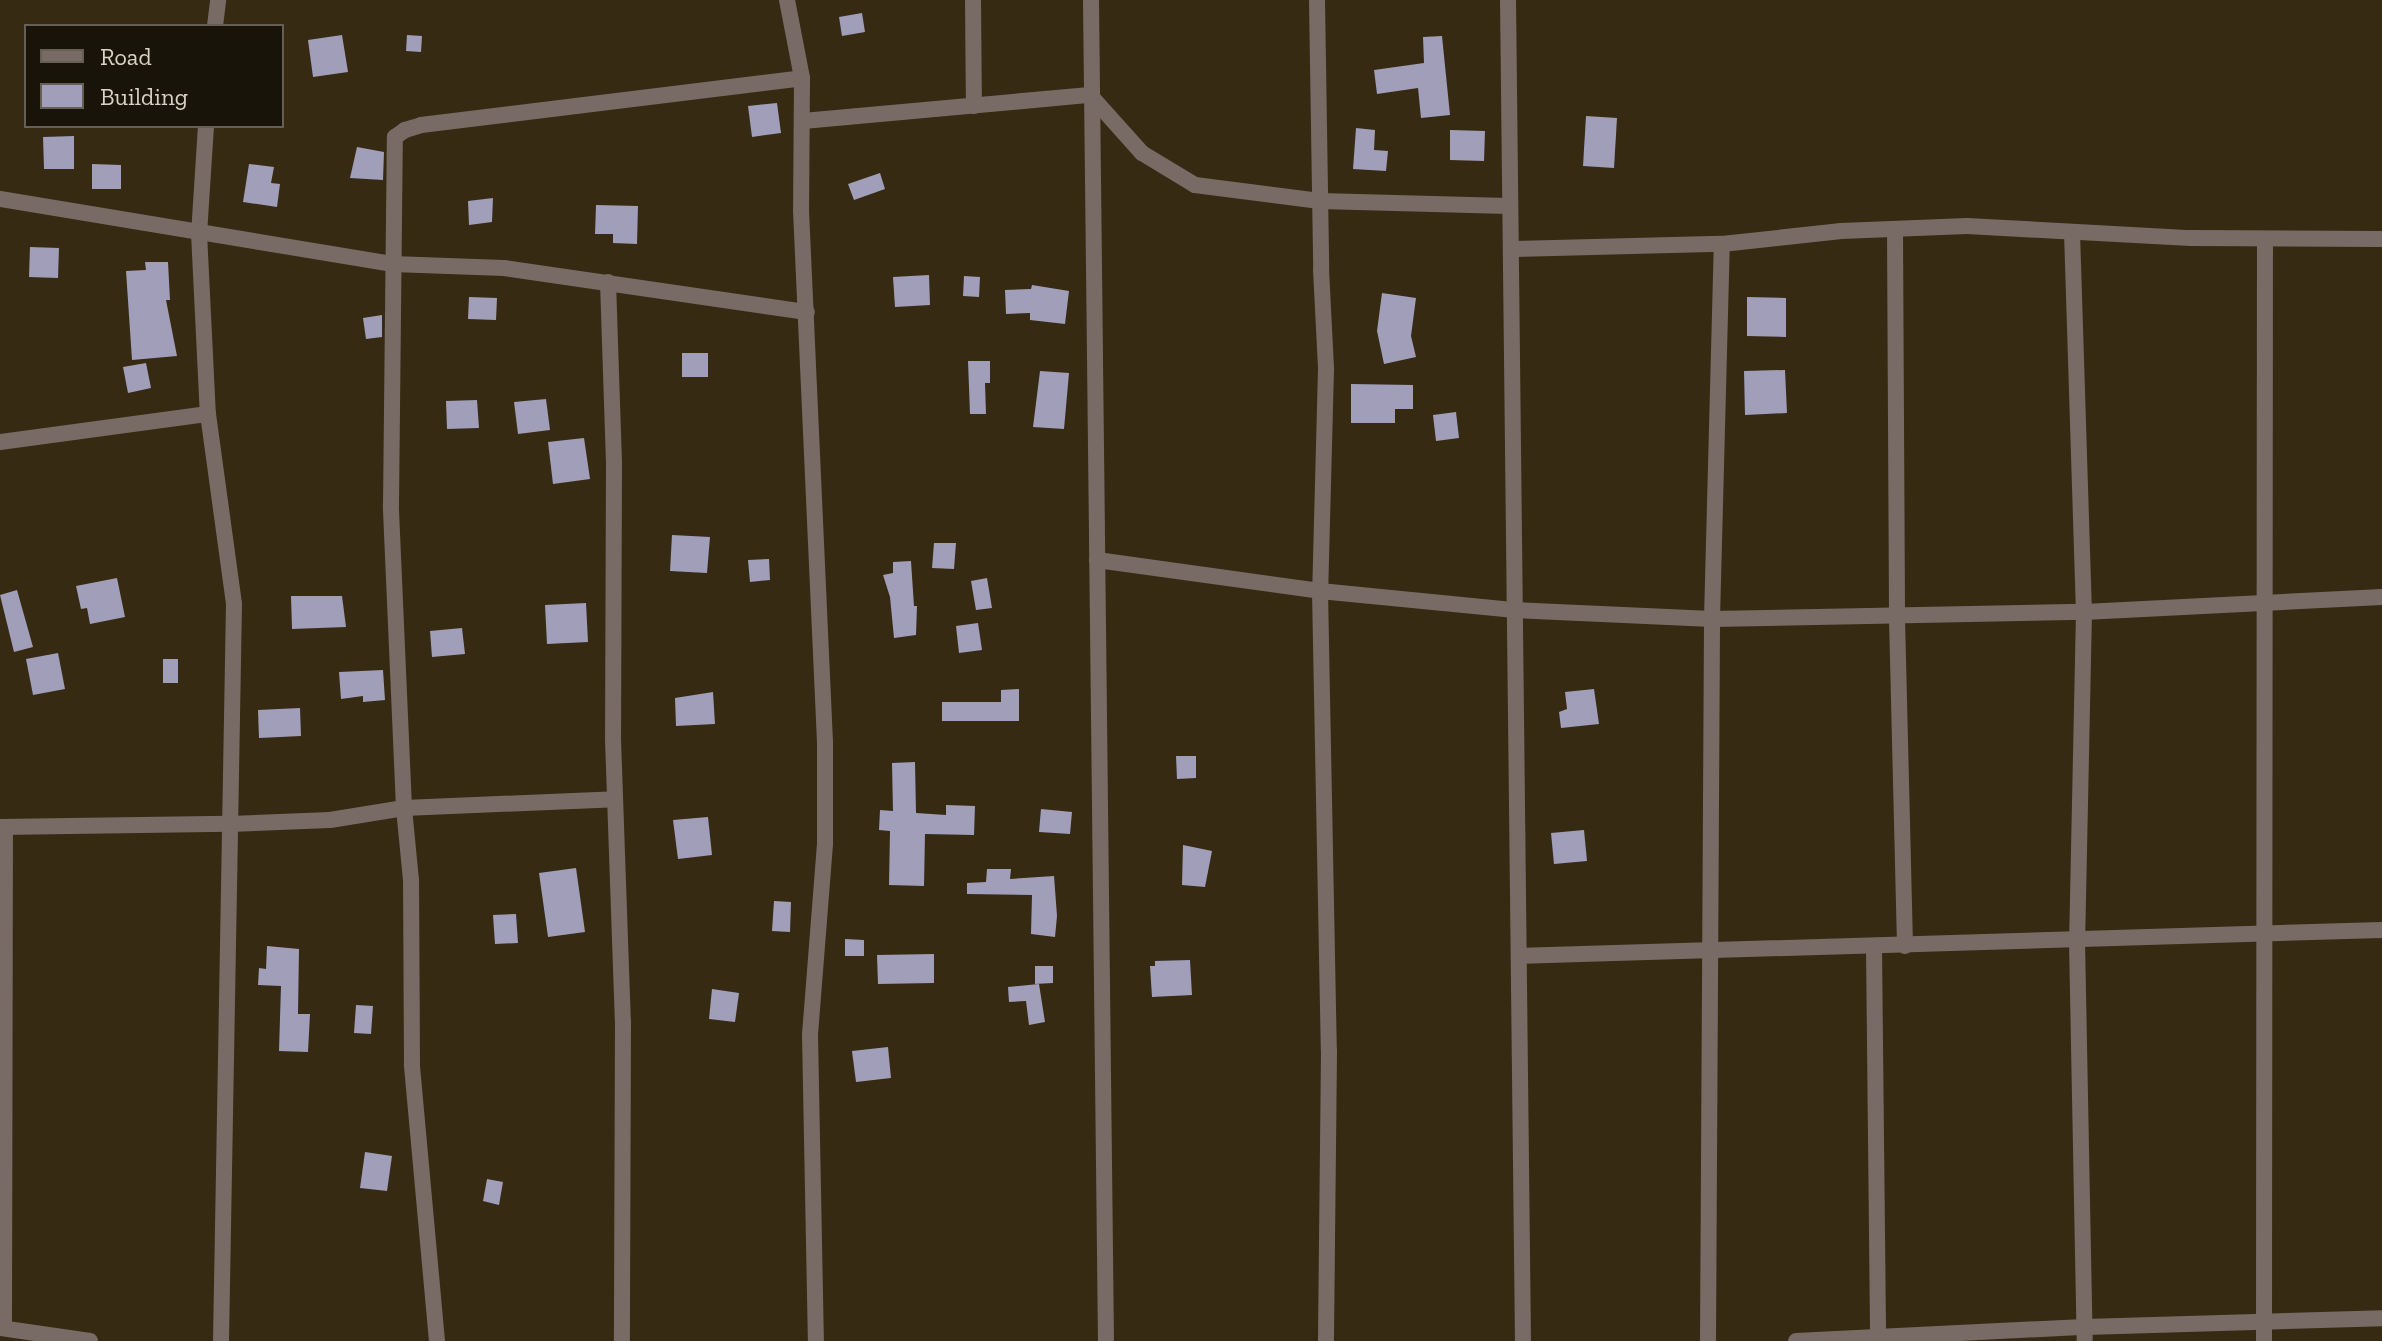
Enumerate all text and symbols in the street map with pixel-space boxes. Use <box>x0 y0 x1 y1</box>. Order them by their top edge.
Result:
legend <box>24 24 284 128</box>
text: Road <box>100 42 152 71</box>
text: Building <box>100 82 188 111</box>

